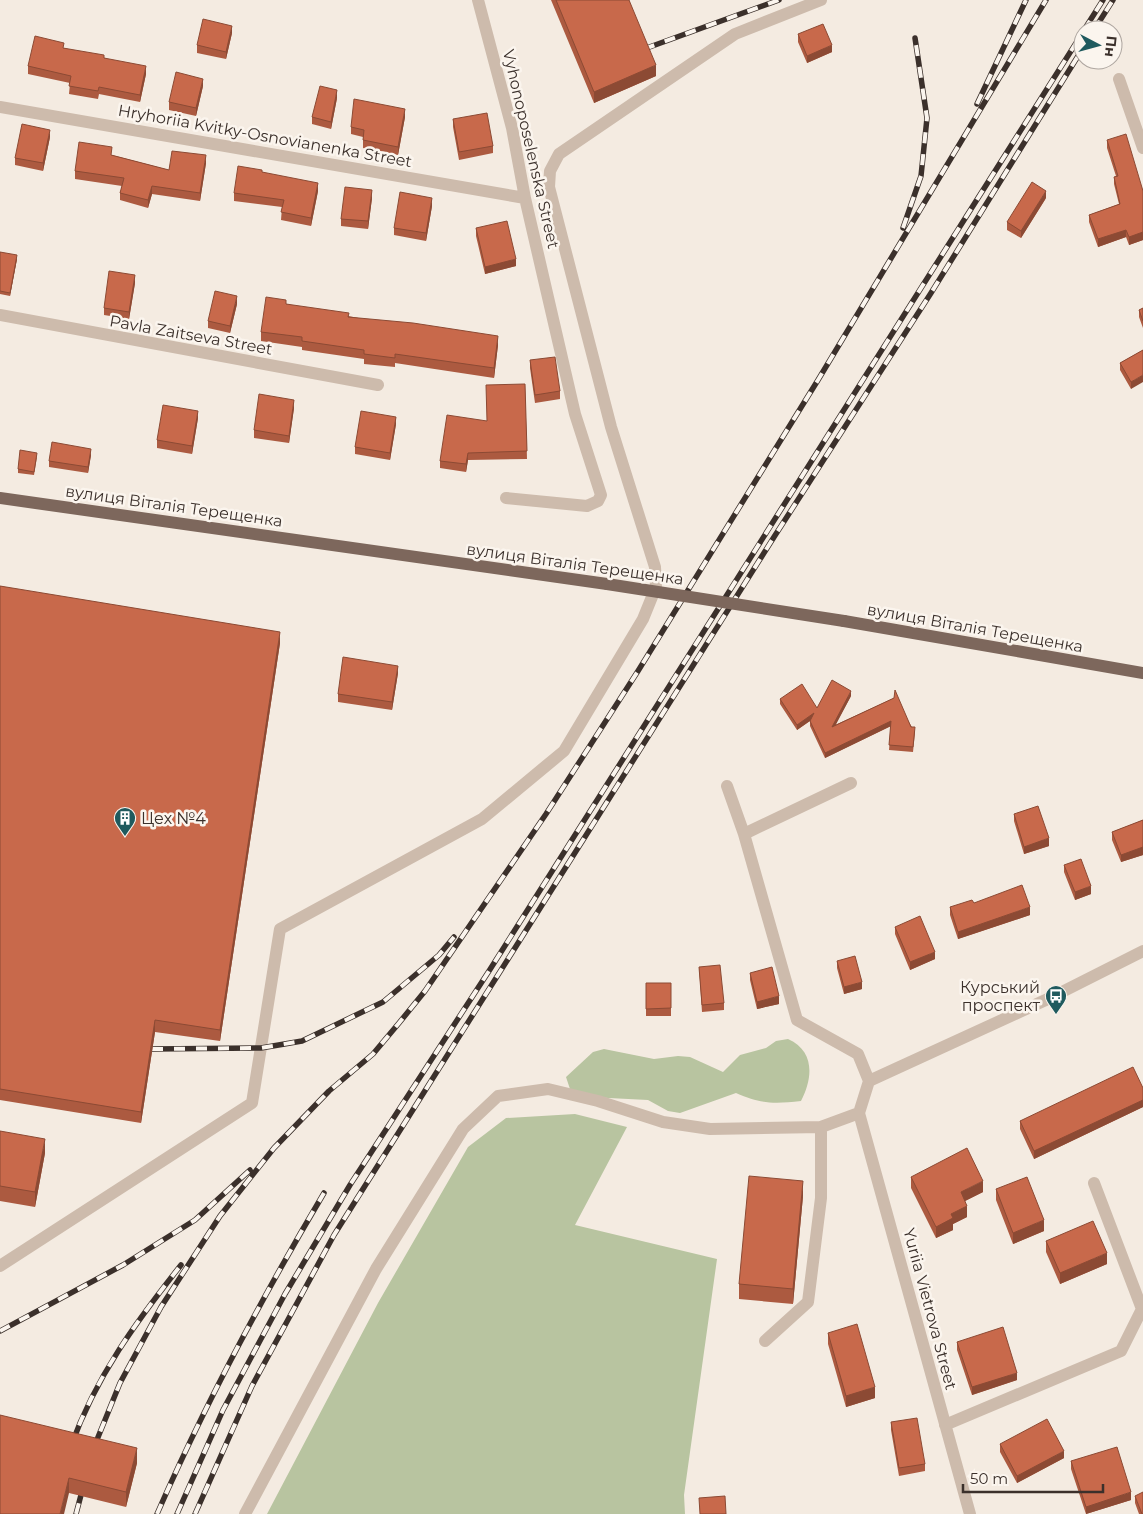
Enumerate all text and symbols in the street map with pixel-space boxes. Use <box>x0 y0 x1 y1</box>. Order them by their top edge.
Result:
north arrow <box>1073 20 1123 70</box>
text: Пн <box>1101 35 1121 58</box>
street label: Vyhonoposelenska Street <box>499 48 563 251</box>
street label: Hryhoriia Kvitky-Osnovianenka Street <box>116 101 414 171</box>
street label: Pavla Zaitseva Street <box>108 311 275 359</box>
street label: вулиця Віталія Терещенка <box>64 481 284 531</box>
street label: вулиця Віталія Терещенка <box>465 539 685 589</box>
street label: вулиця Віталія Терещенка <box>865 600 1085 656</box>
building icon: Цех №4 <box>113 806 137 837</box>
place label: Цех №4 <box>141 809 206 828</box>
place label: Курський проспект <box>960 978 1040 1015</box>
bus stop icon: Курський проспект <box>1044 984 1068 1015</box>
street label: Yuriia Vietrova Street <box>899 1226 961 1392</box>
scale bar <box>963 1462 1103 1494</box>
text: 50 m <box>970 1469 1008 1488</box>

